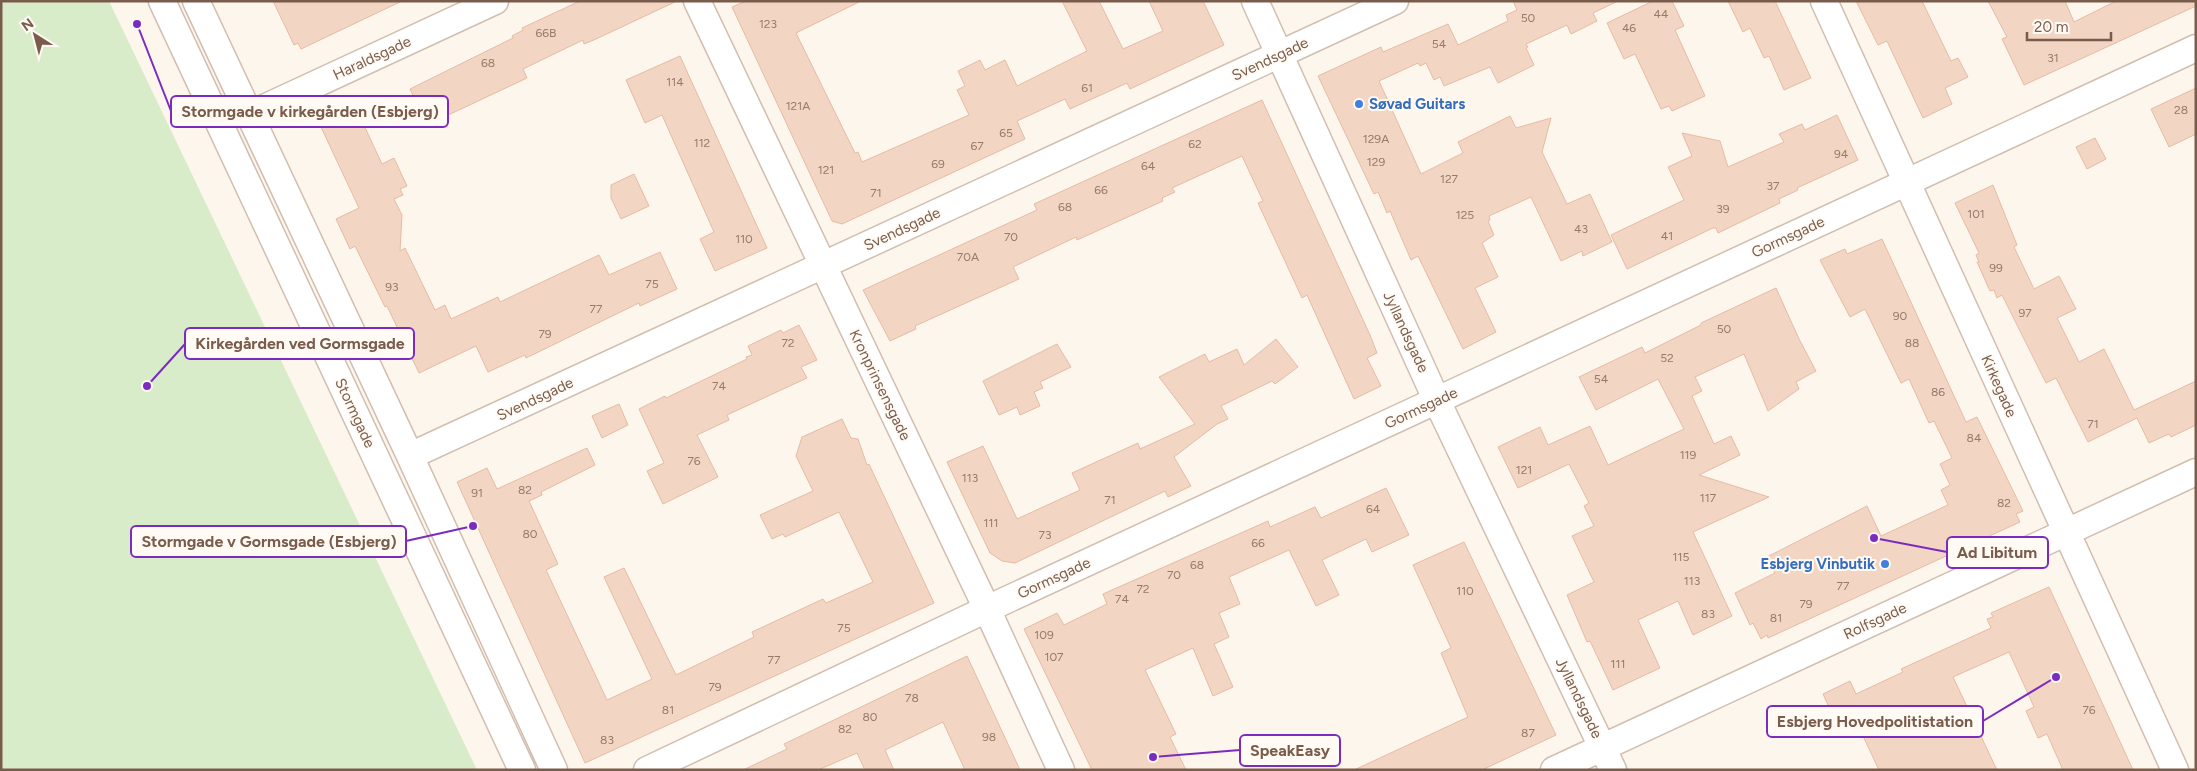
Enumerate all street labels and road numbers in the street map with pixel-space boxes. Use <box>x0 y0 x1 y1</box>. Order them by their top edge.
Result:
street label: Haraldsgade <box>330 32 414 84</box>
street label: Svendsgade <box>1229 33 1311 85</box>
street label: Svendsgade <box>861 203 943 255</box>
street label: Gormsgade <box>1749 212 1827 262</box>
street label: Jyllandsgade <box>1379 289 1433 375</box>
street label: Kronprinsensgade <box>845 327 915 443</box>
street label: Kirkegade <box>1977 352 2021 420</box>
street label: Svendsgade <box>494 373 576 425</box>
street label: Stormgade <box>331 375 379 451</box>
street label: Gormsgade <box>1382 383 1460 433</box>
street label: Gormsgade <box>1015 553 1093 603</box>
street label: Rolfsgade <box>1841 599 1909 643</box>
street label: Jyllandsgade <box>1552 655 1606 741</box>

